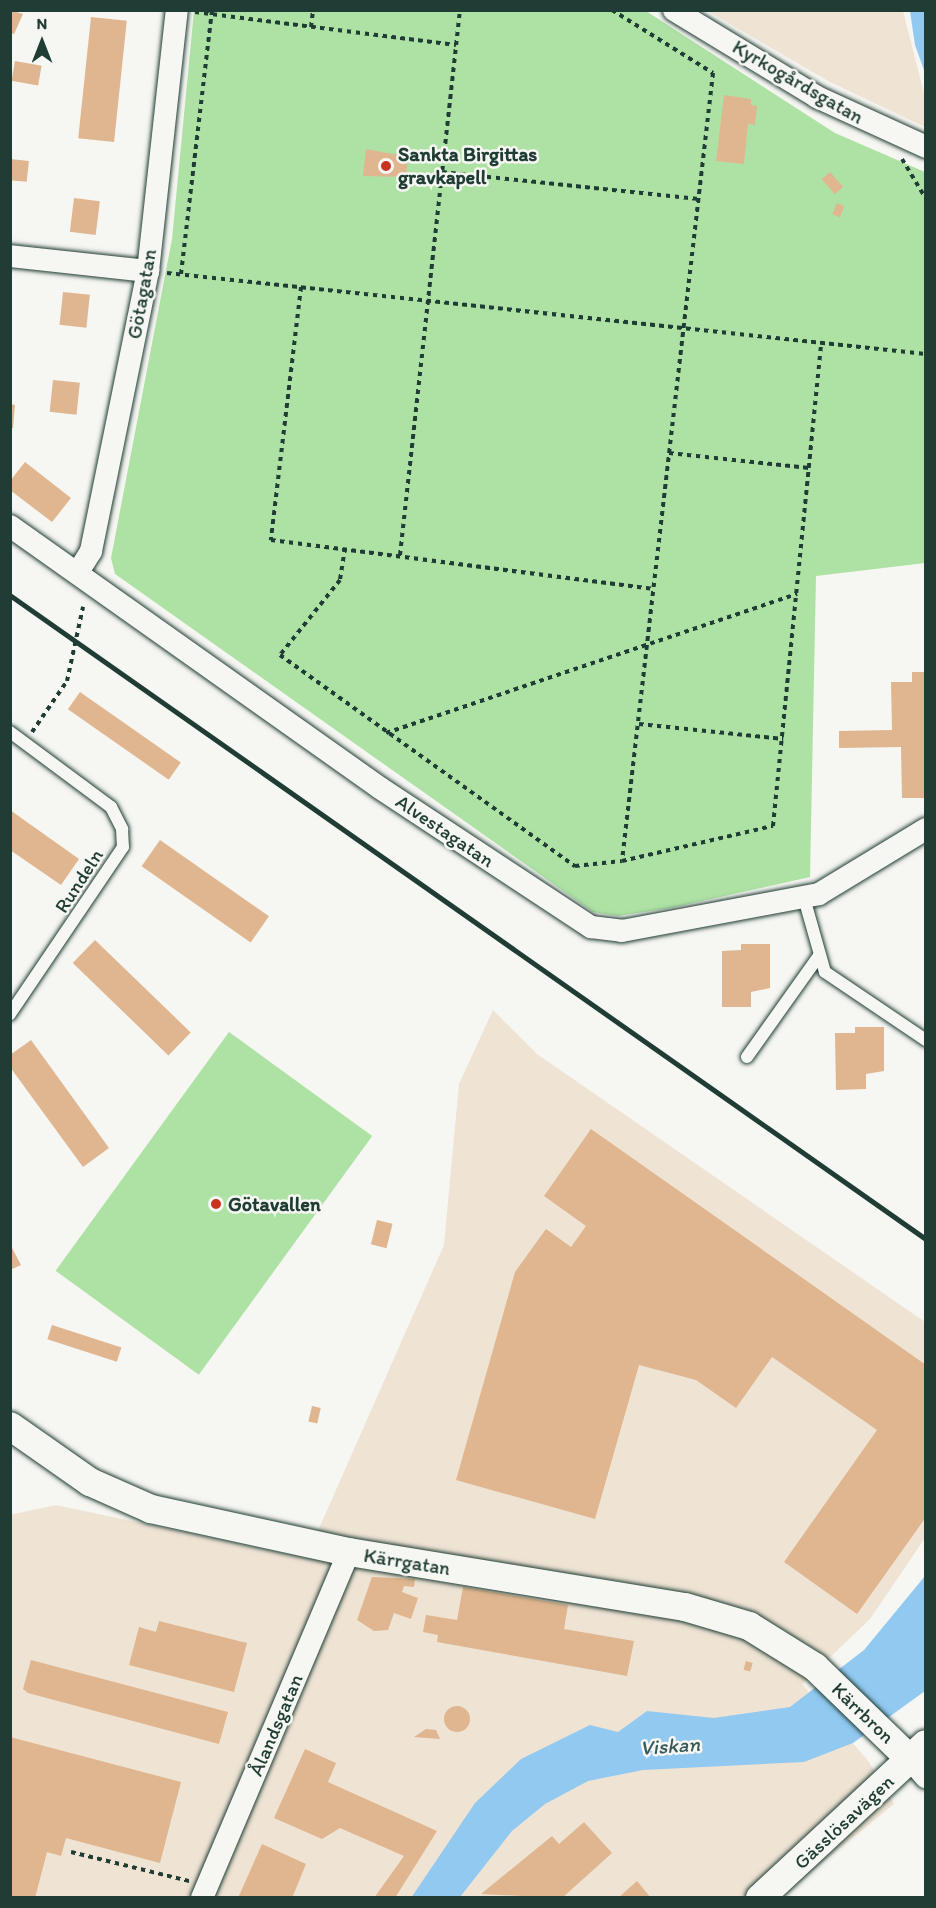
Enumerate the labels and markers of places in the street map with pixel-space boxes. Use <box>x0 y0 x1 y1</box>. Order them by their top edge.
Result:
place label: Sankta Birgittas gravkapell <box>398 142 538 189</box>
marker: Sankta Birgittas gravkapell <box>379 159 393 173</box>
place label: Götavallen <box>228 1192 321 1216</box>
marker: Götavallen <box>209 1197 223 1211</box>

